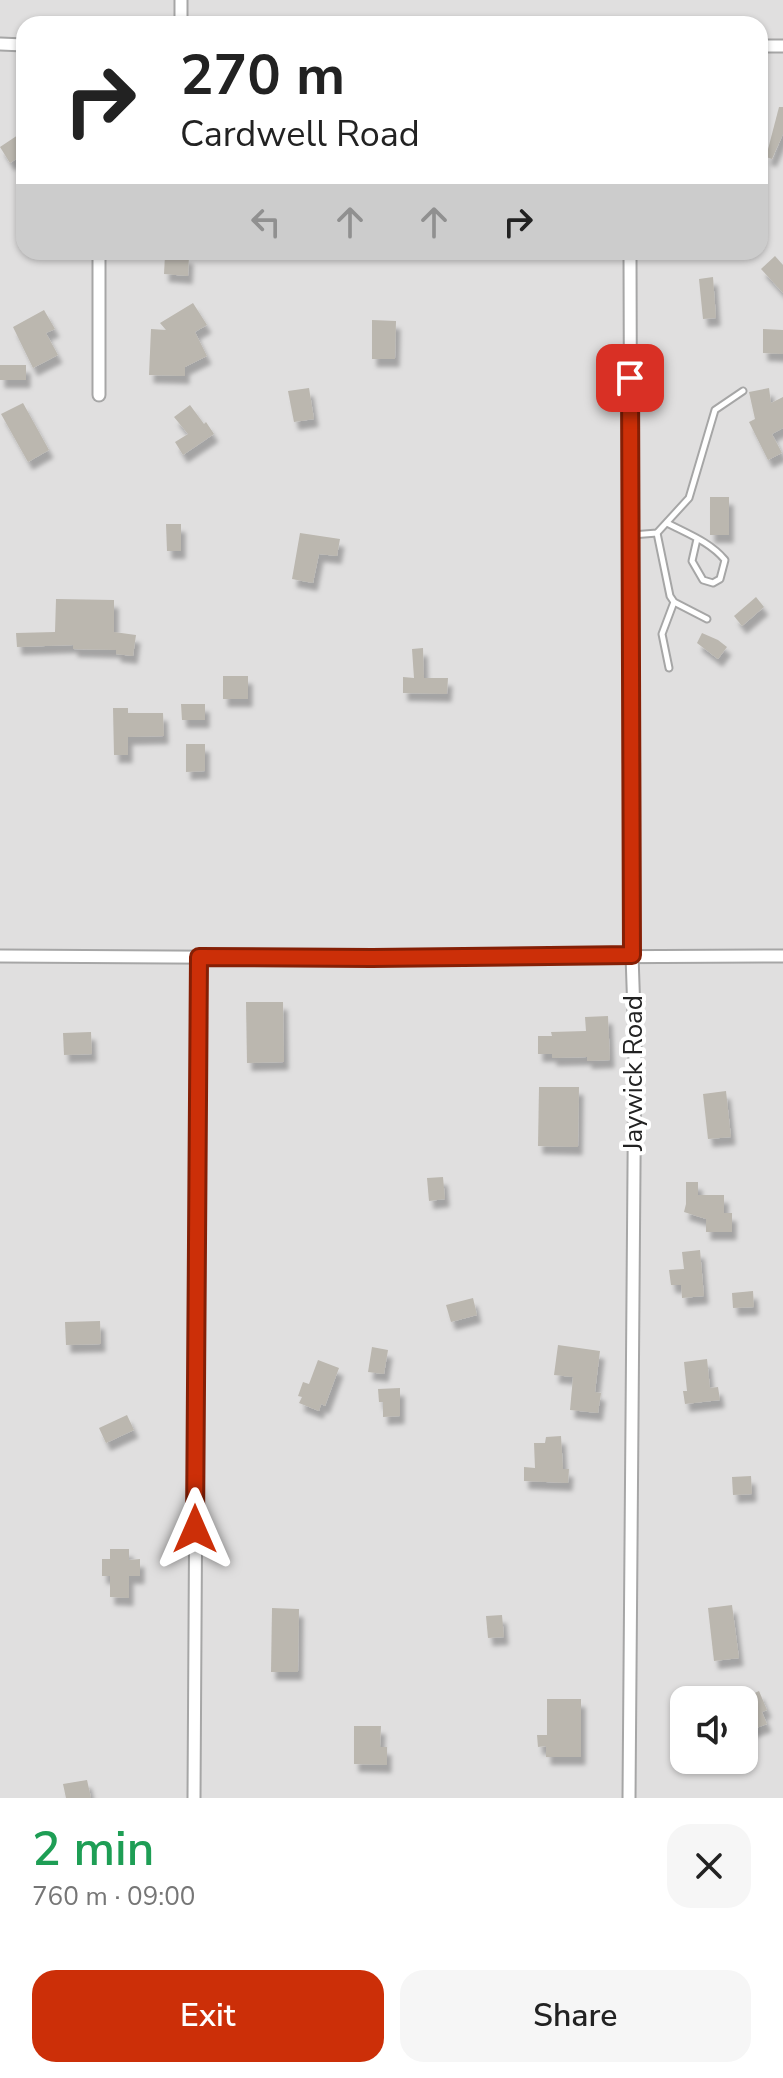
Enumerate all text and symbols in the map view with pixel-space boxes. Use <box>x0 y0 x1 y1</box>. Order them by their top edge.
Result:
text: 270 m <box>180 37 345 114</box>
icon: right <box>48 48 152 152</box>
text: Cardwell Road <box>180 110 420 159</box>
icon: left <box>244 200 288 244</box>
icon: ahead <box>328 200 372 244</box>
icon: ahead <box>412 200 456 244</box>
icon: right <box>496 200 540 244</box>
pin <box>596 344 664 412</box>
icon: arrive <box>608 356 652 400</box>
street label: Jaywick Road <box>616 995 651 1152</box>
position arrow <box>153 1487 237 1571</box>
map controls <box>670 1686 758 1774</box>
button: sound <box>670 1686 758 1774</box>
text: 2 min <box>32 1816 154 1882</box>
button: close <box>667 1824 751 1908</box>
text: 760 m · 09:00 <box>32 1879 195 1914</box>
button: Exit <box>32 1970 384 2062</box>
button: Share <box>400 1970 751 2062</box>

